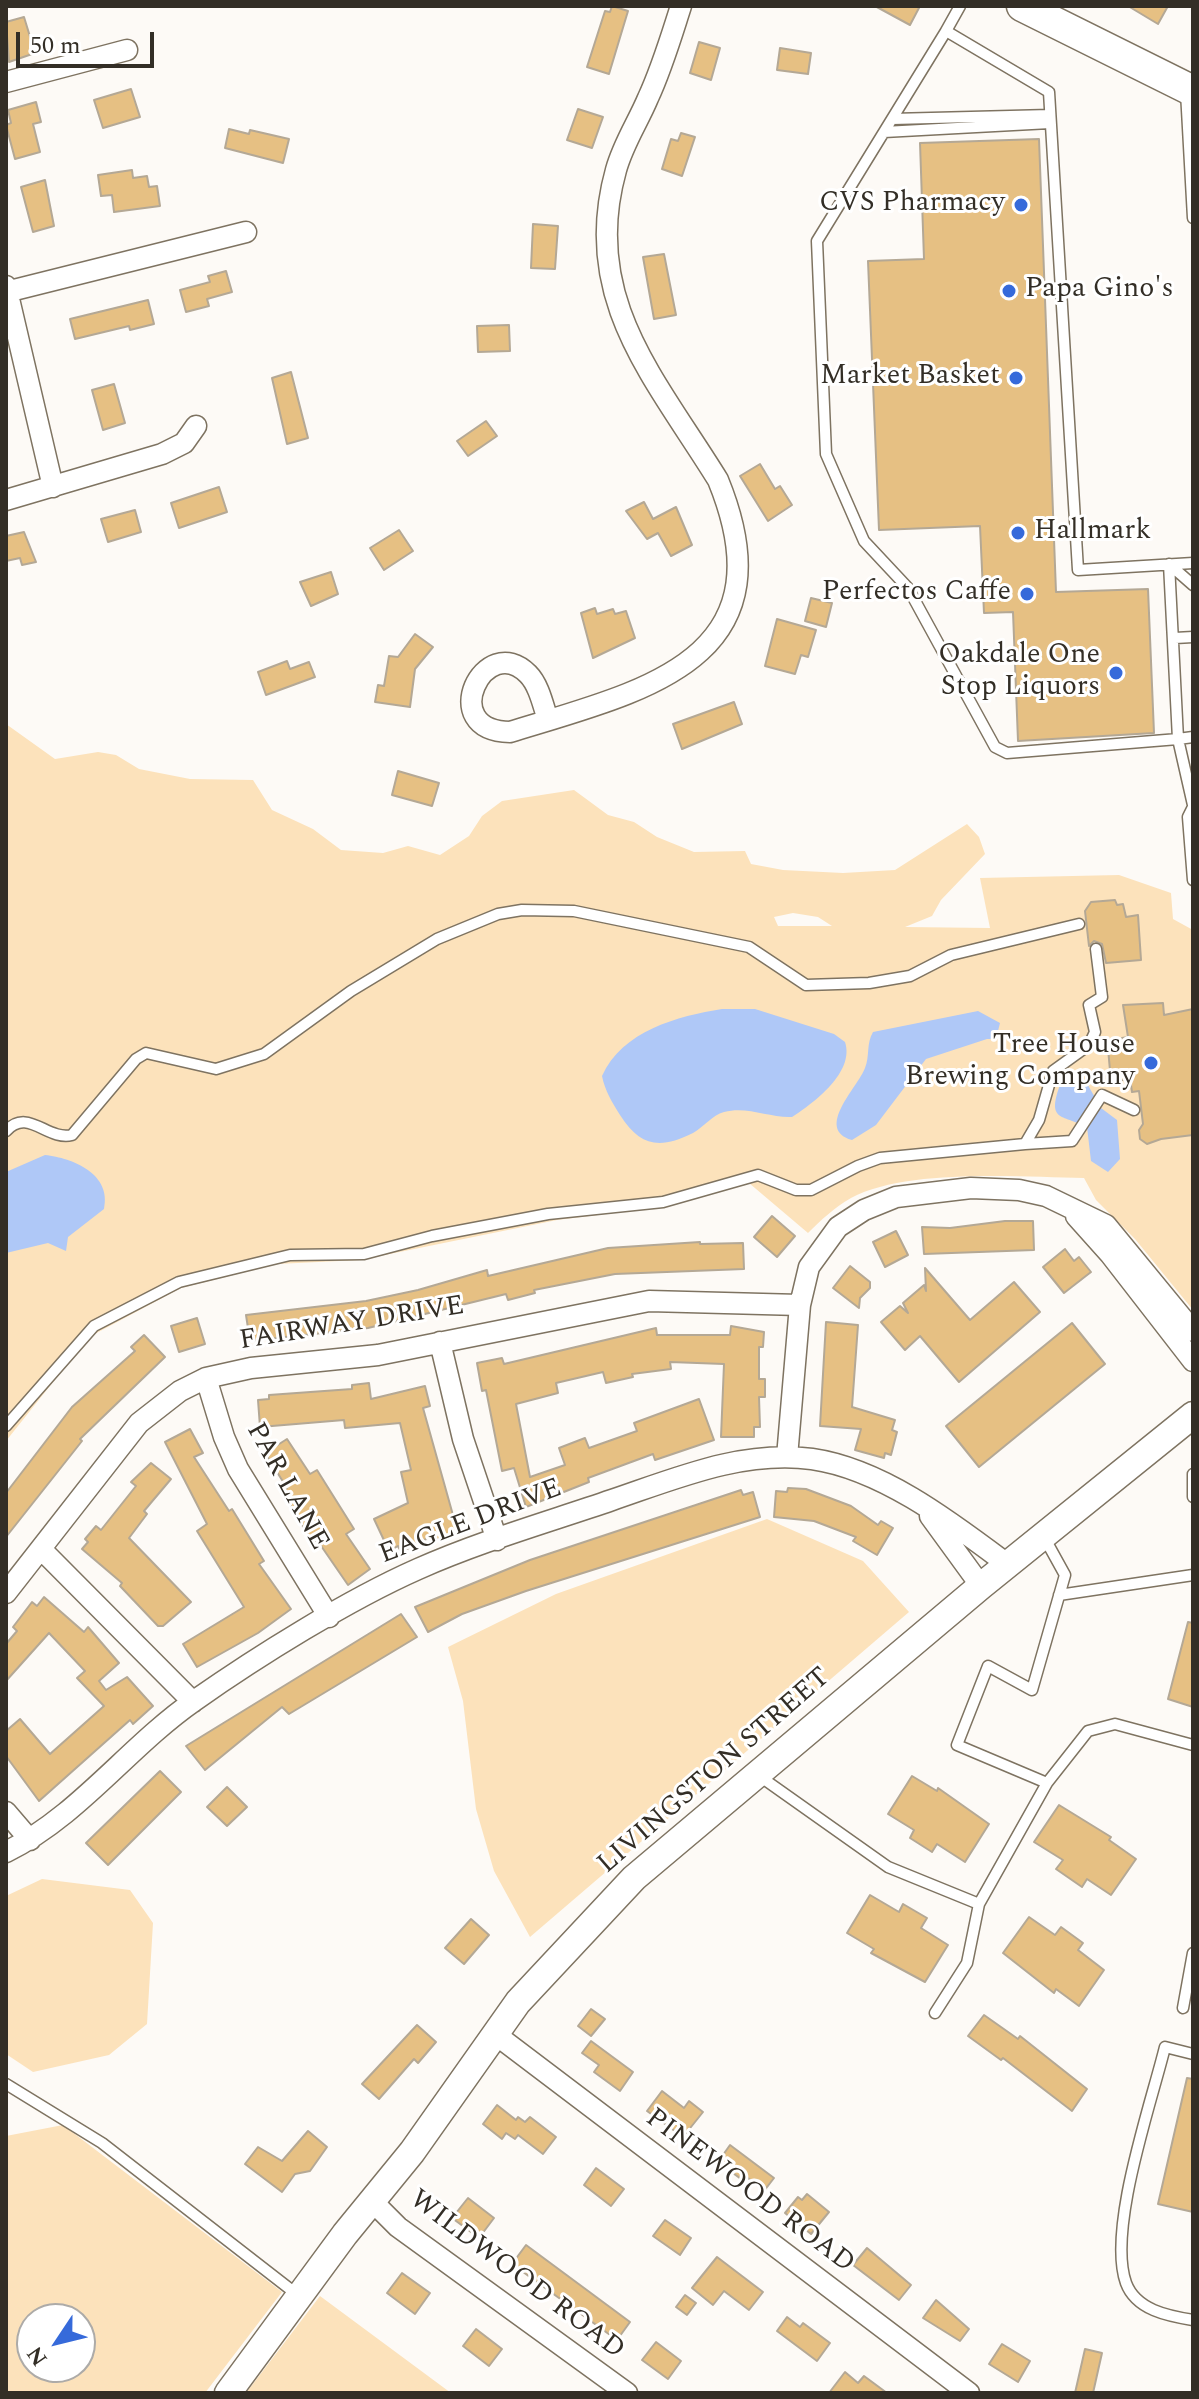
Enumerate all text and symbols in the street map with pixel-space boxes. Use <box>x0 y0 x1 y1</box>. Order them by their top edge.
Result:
scale bar <box>20 16 158 66</box>
text: 50 m <box>30 28 81 64</box>
place label: CVS Pharmacy <box>819 188 1005 222</box>
marker: CVS Pharmacy <box>1012 196 1030 214</box>
place label: Papa Gino's <box>1025 274 1173 308</box>
marker: Papa Gino's <box>1000 282 1018 300</box>
place label: Market Basket <box>820 361 1000 395</box>
marker: Market Basket <box>1007 369 1025 387</box>
place label: Hallmark <box>1034 516 1151 550</box>
marker: Hallmark <box>1009 524 1027 542</box>
place label: Perfectos Caffe <box>822 577 1011 611</box>
marker: Perfectos Caffe <box>1018 585 1036 603</box>
place label: Oakdale One Stop Liquors <box>938 640 1100 706</box>
marker: Oakdale One Stop Liquors <box>1107 664 1125 682</box>
place label: Tree House Brewing Company <box>905 1030 1135 1096</box>
marker: Tree House Brewing Company <box>1142 1054 1160 1072</box>
street label: FAIRWAY DRIVE <box>237 1291 467 1359</box>
street label: PAR LANE <box>237 1417 335 1557</box>
street label: EAGLE DRIVE <box>375 1473 567 1573</box>
street label: LIVINGSTON STREET <box>592 1662 838 1882</box>
street label: PINEWOOD ROAD <box>638 2102 860 2282</box>
street label: WILDWOOD ROAD <box>402 2184 630 2368</box>
north arrow <box>16 2303 96 2383</box>
text: N <box>19 2339 56 2373</box>

